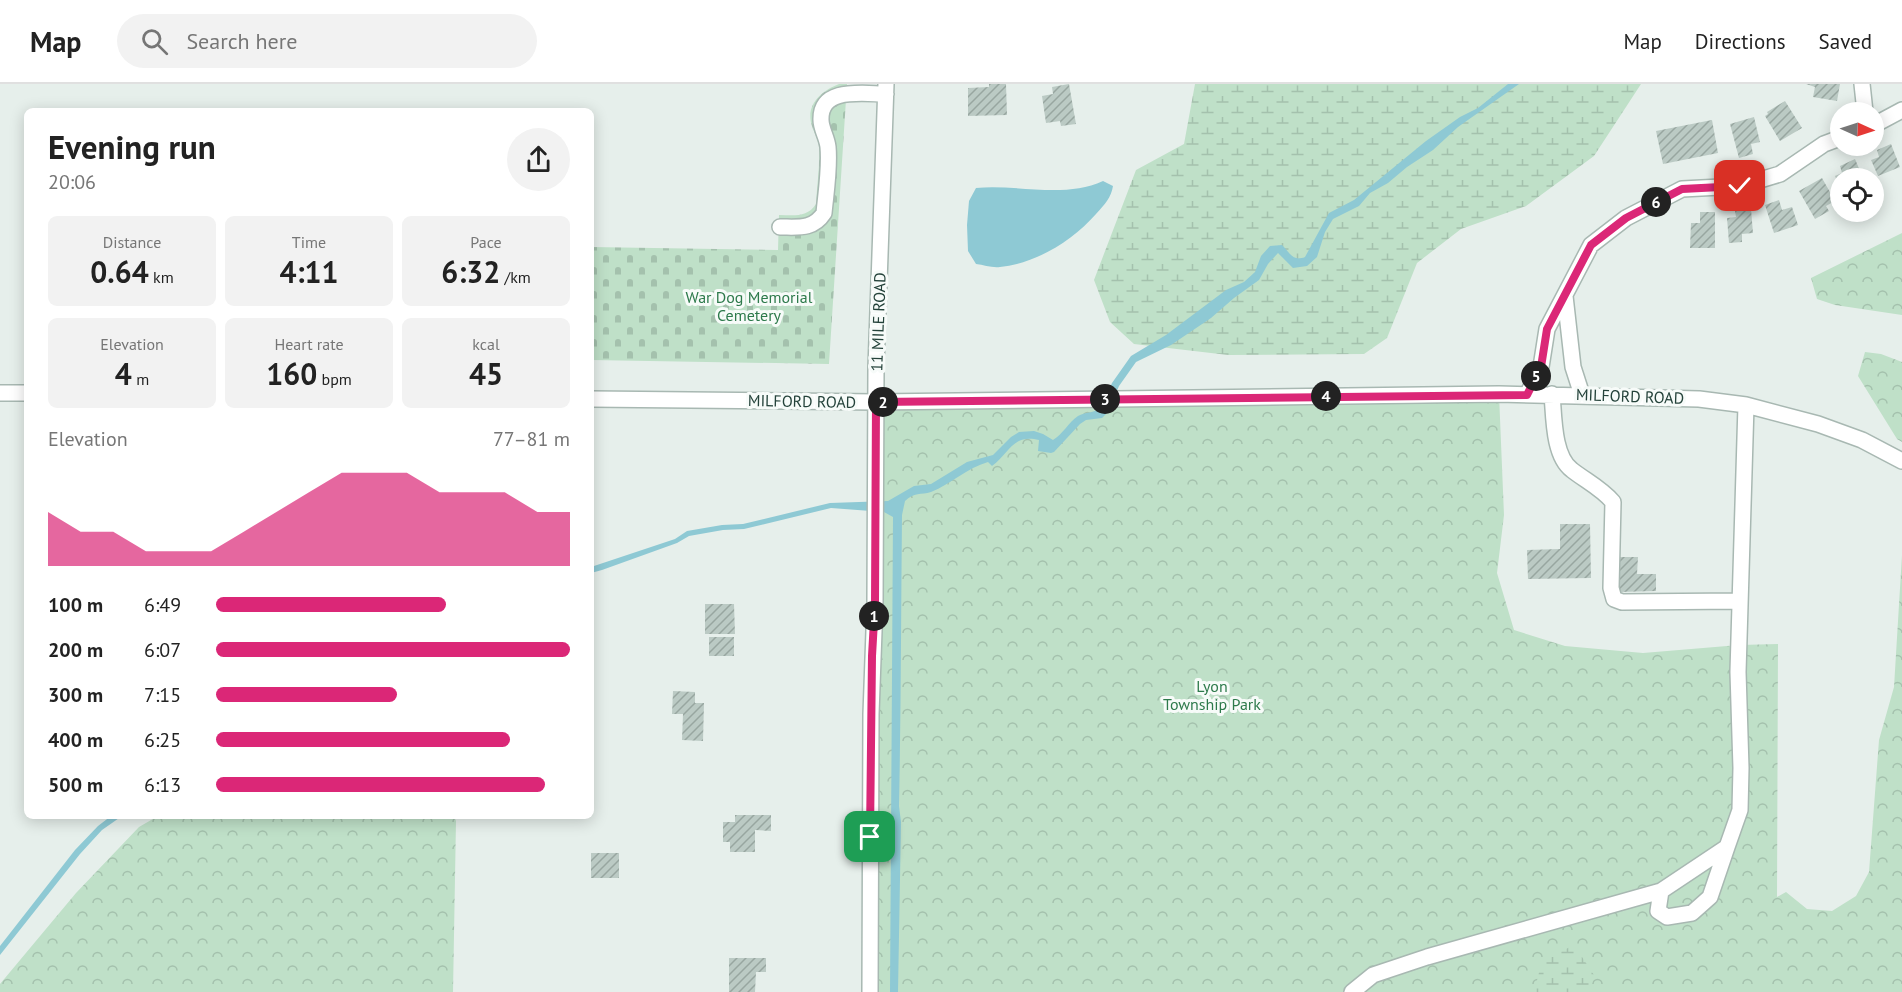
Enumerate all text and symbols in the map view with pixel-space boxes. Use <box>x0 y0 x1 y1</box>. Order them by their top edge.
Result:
search box <box>117 14 537 68</box>
text: Map <box>30 23 81 60</box>
icon: search <box>138 25 171 58</box>
text: Search here <box>186 27 297 55</box>
text: Map <box>1623 28 1662 55</box>
text: Directions <box>1695 28 1786 55</box>
text: Saved <box>1819 28 1872 55</box>
north arrow <box>1830 102 1884 156</box>
map controls <box>1830 102 1884 222</box>
text: Evening run <box>48 125 216 168</box>
button: share <box>507 128 570 191</box>
pin <box>1714 160 1765 211</box>
button: locate <box>1830 168 1884 222</box>
text: 20:06 <box>48 169 96 195</box>
icon: check <box>1723 169 1756 202</box>
pin: 6 <box>1641 187 1671 217</box>
text: 6 <box>1651 192 1661 212</box>
text: Distance <box>103 232 161 252</box>
text: Time <box>292 232 326 252</box>
text: Pace <box>470 232 502 252</box>
text: 0.64 <box>90 252 149 291</box>
text: 4:11 <box>279 252 339 291</box>
text: 6:32 <box>441 252 500 291</box>
text: km <box>149 267 174 287</box>
text: /km <box>500 267 531 287</box>
street label: 11 MILE ROAD <box>866 272 890 372</box>
park label: War Dog Memorial Cemetery <box>686 287 813 325</box>
text: Elevation <box>100 334 164 354</box>
text: Heart rate <box>274 334 344 354</box>
text: kcal <box>472 334 500 354</box>
text: 4 <box>115 354 132 393</box>
text: 160 <box>266 354 317 393</box>
text: 45 <box>469 354 503 393</box>
pin: 5 <box>1521 361 1551 391</box>
text: 5 <box>1531 366 1541 386</box>
text: m <box>132 369 149 389</box>
text: bpm <box>317 369 352 389</box>
pin: 4 <box>1311 381 1341 411</box>
pin: 3 <box>1090 384 1120 414</box>
street label: MILFORD ROAD <box>1576 384 1684 408</box>
text: 4 <box>1321 386 1331 406</box>
pin: 2 <box>868 387 898 417</box>
text: 3 <box>1100 389 1110 409</box>
street label: MILFORD ROAD <box>748 390 856 412</box>
text: 2 <box>878 392 888 412</box>
text: Elevation <box>48 426 128 452</box>
text: 77–81 m <box>493 426 570 452</box>
text: 100 m <box>48 592 103 618</box>
text: 6:49 <box>144 592 181 618</box>
pin: 1 <box>859 601 889 631</box>
text: 1 <box>869 606 879 626</box>
text: 200 m <box>48 637 103 663</box>
text: 6:07 <box>144 637 181 663</box>
park label: Lyon Township Park <box>1163 676 1261 714</box>
text: 300 m <box>48 682 103 708</box>
text: 7:15 <box>144 682 181 708</box>
text: 400 m <box>48 727 103 753</box>
text: 6:25 <box>144 727 181 753</box>
text: 500 m <box>48 772 103 798</box>
text: 6:13 <box>144 772 181 798</box>
pin <box>844 811 895 862</box>
icon: arrive <box>853 820 886 853</box>

